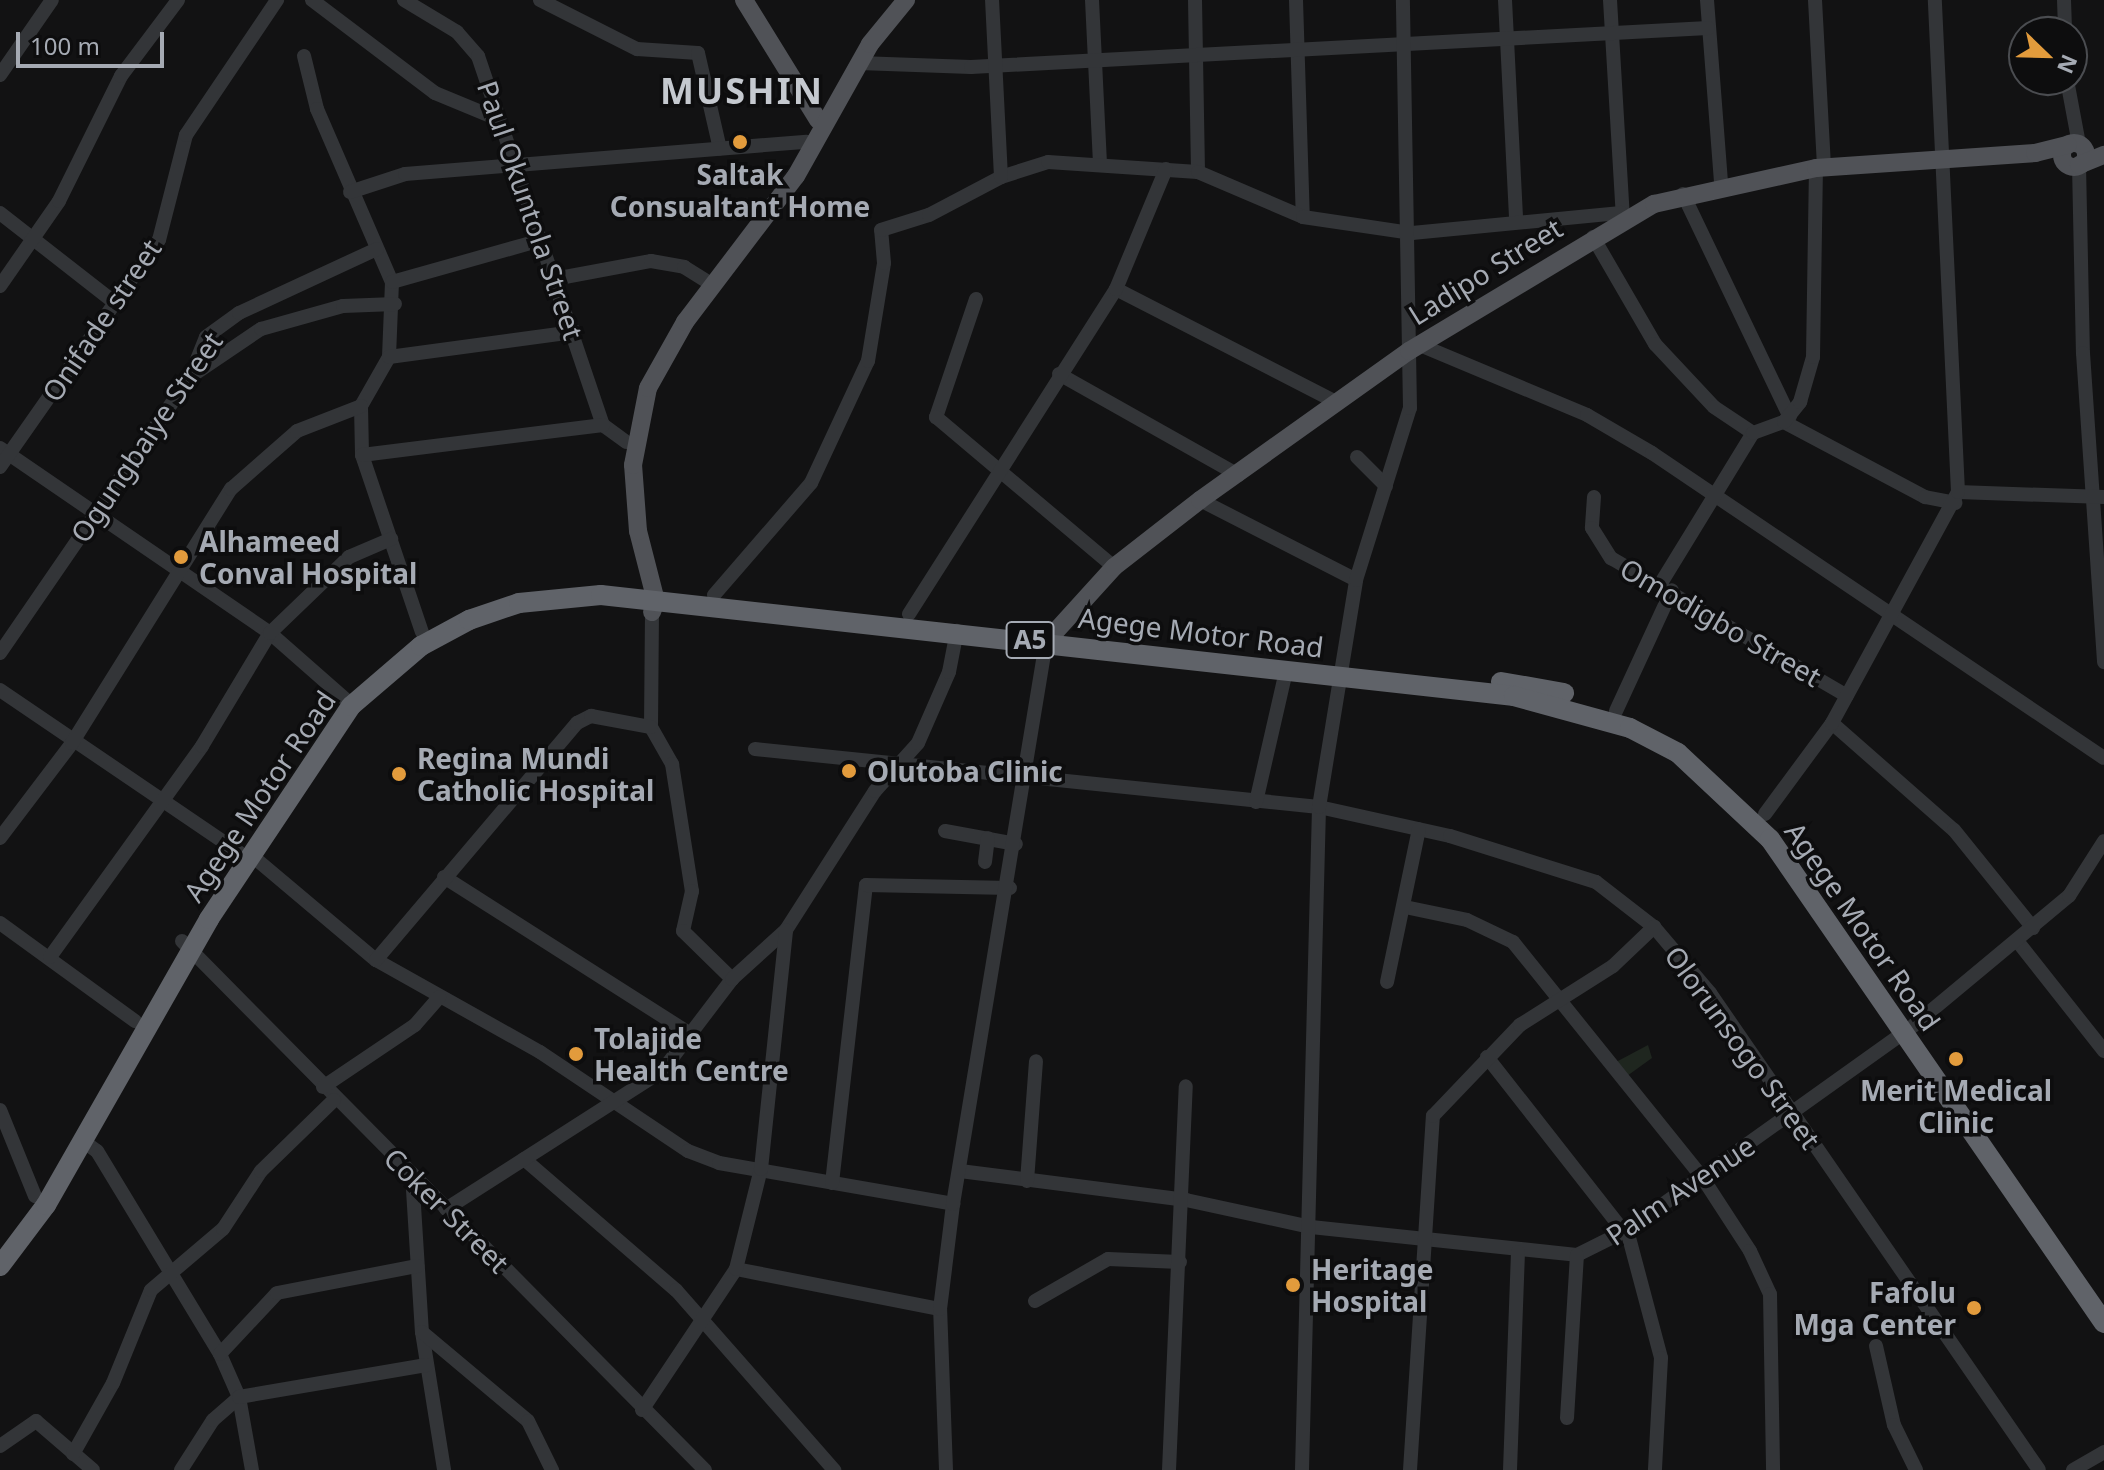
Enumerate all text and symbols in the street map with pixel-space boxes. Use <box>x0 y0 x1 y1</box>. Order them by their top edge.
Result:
scale bar <box>20 16 168 66</box>
north arrow <box>2008 16 2088 96</box>
text: 100 m <box>30 29 100 62</box>
text: N <box>2051 50 2086 79</box>
district label: MUSHIN <box>660 69 824 113</box>
street label: Paul Okuntola Street <box>471 76 591 344</box>
marker: Saltak Consualtant Home <box>729 131 751 153</box>
place label: Saltak Consualtant Home <box>610 157 870 223</box>
street label: Ladipo Street <box>1402 211 1568 331</box>
street label: Onifade street <box>34 233 168 407</box>
street label: Ogungbaiye Street <box>63 325 229 549</box>
place label: Alhameed Conval Hospital <box>199 524 417 590</box>
marker: Alhameed Conval Hospital <box>170 546 192 568</box>
street label: Omodigbo Street <box>1615 551 1827 693</box>
street label: Agege Motor Road <box>1077 600 1325 664</box>
road number: A5 <box>1004 618 1056 662</box>
street label: Agege Motor Road <box>176 684 342 908</box>
place label: Regina Mundi Catholic Hospital <box>417 741 654 807</box>
place label: Olutoba Clinic <box>867 754 1063 788</box>
marker: Olutoba Clinic <box>838 760 860 782</box>
marker: Regina Mundi Catholic Hospital <box>388 763 410 785</box>
street label: Agege Motor Road <box>1778 815 1948 1037</box>
street label: Olorunsogo Street <box>1658 939 1828 1155</box>
place label: Tolajide Health Centre <box>594 1021 789 1087</box>
marker: Tolajide Health Centre <box>565 1043 587 1065</box>
marker: Merit Medical Clinic <box>1945 1048 1967 1070</box>
place label: Merit Medical Clinic <box>1860 1073 2052 1139</box>
street label: Palm Avenue <box>1599 1128 1761 1252</box>
street label: Coker Street <box>378 1141 516 1279</box>
place label: Heritage Hospital <box>1311 1252 1433 1318</box>
marker: Heritage Hospital <box>1282 1274 1304 1296</box>
place label: Fafolu Mga Center <box>1794 1275 1956 1341</box>
marker: Fafolu Mga Center <box>1963 1297 1985 1319</box>

